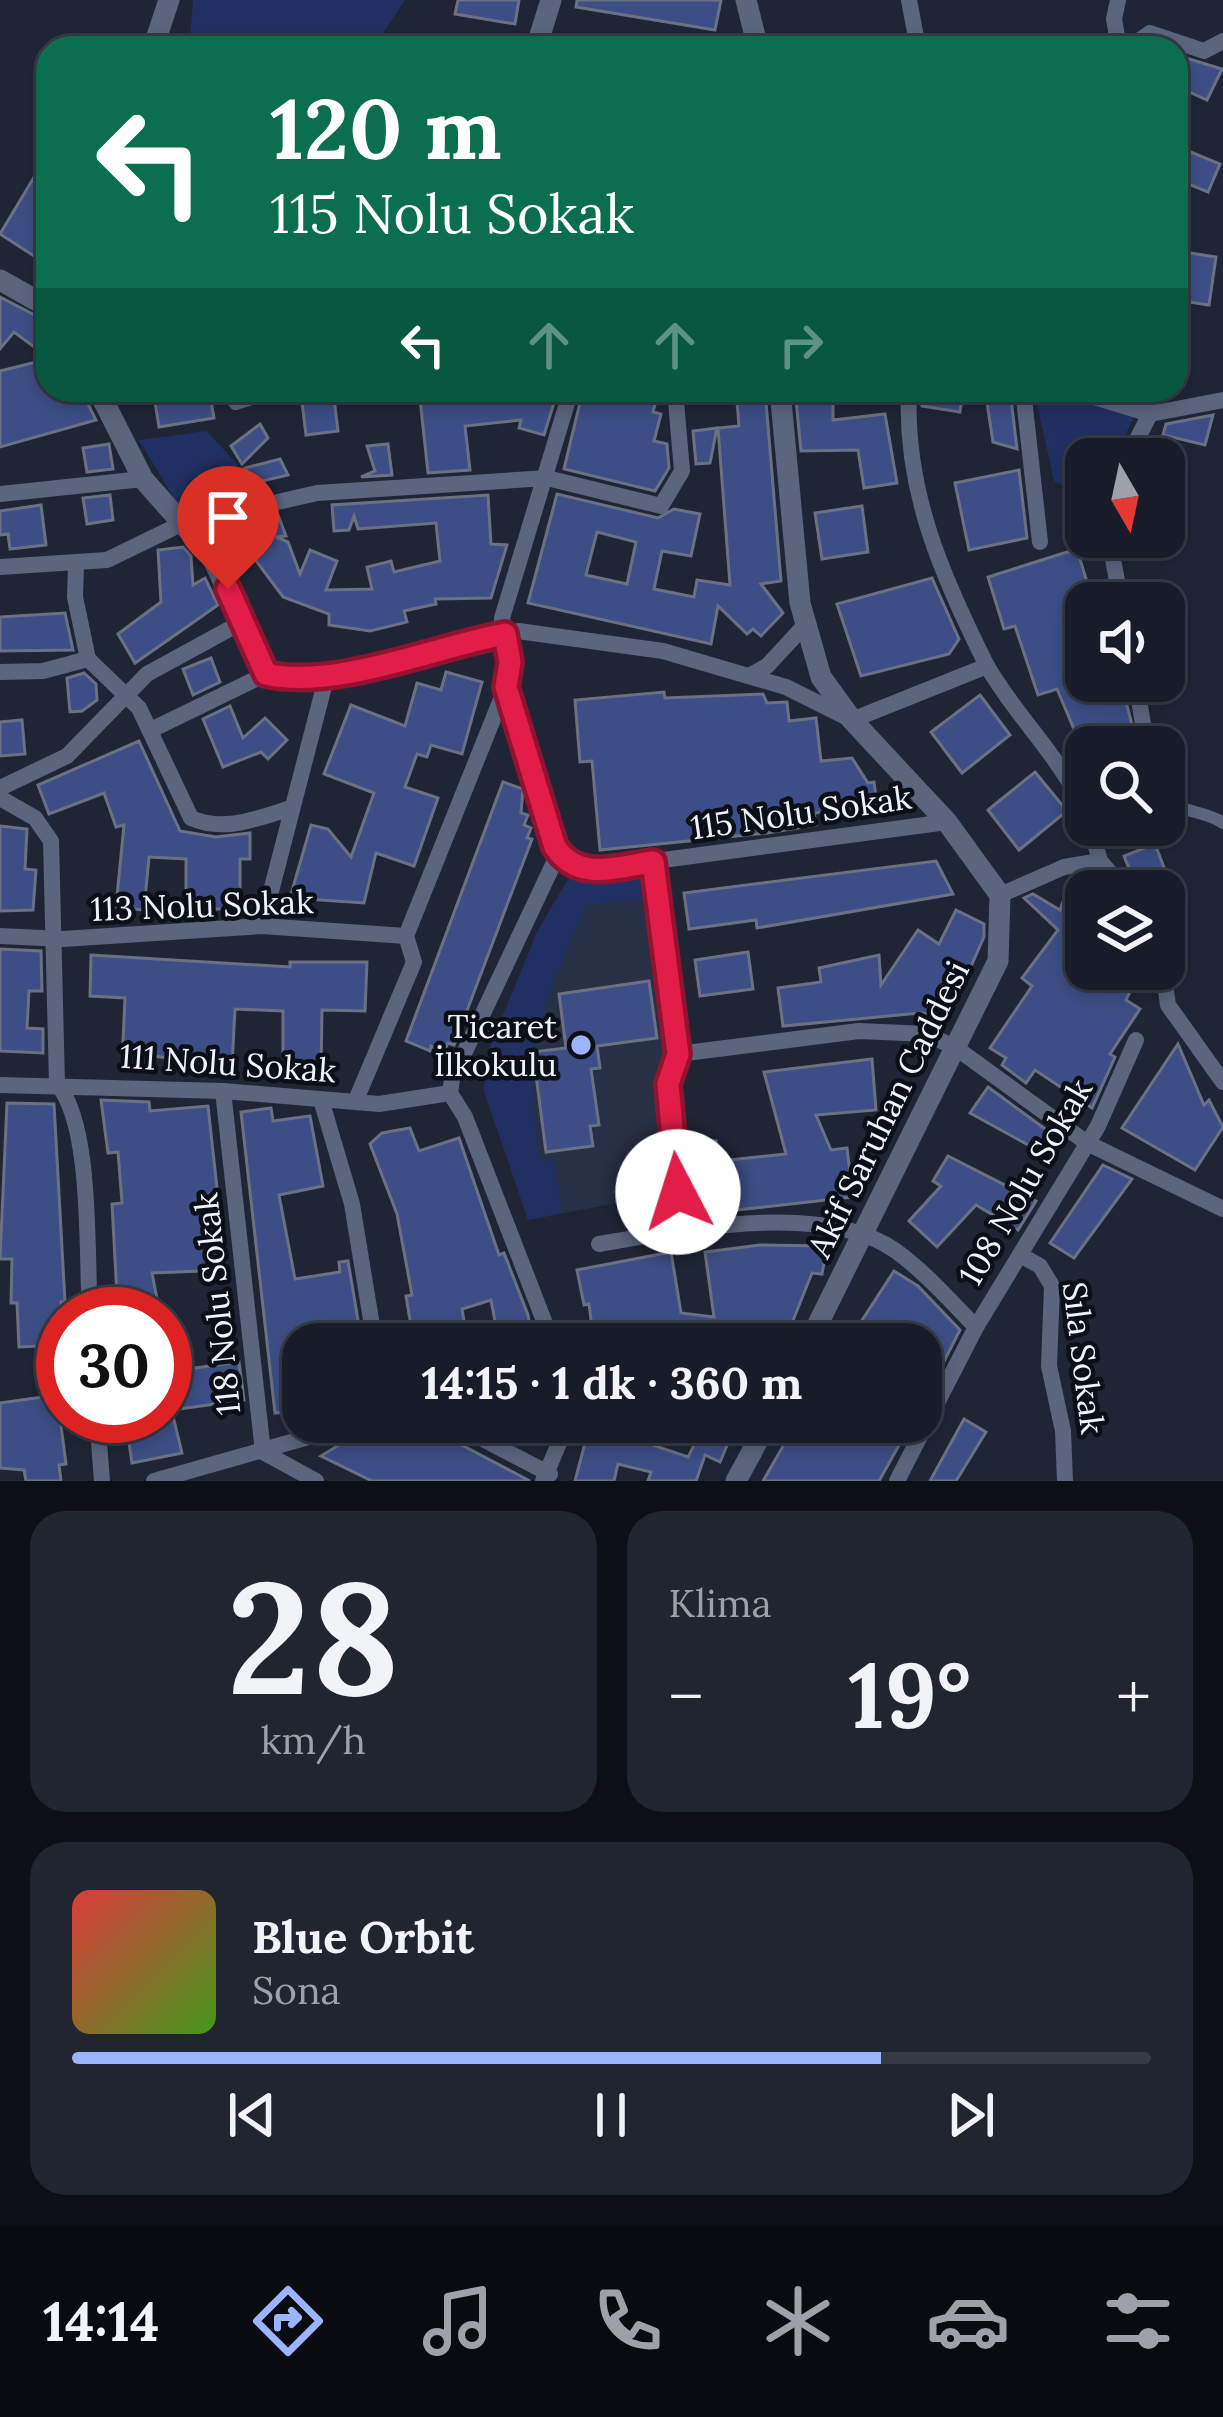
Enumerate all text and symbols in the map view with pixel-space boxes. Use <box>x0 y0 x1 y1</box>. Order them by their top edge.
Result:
text: 120 m <box>270 74 502 182</box>
icon: left <box>72 84 228 240</box>
text: 115 Nolu Sokak <box>270 179 634 248</box>
icon: left <box>390 312 456 378</box>
icon: ahead <box>516 312 582 378</box>
icon: ahead <box>642 312 708 378</box>
icon: right <box>768 312 834 378</box>
north arrow <box>1065 438 1185 558</box>
map controls <box>1065 438 1185 990</box>
pin <box>177 466 279 589</box>
icon: arrive <box>195 484 261 550</box>
button: sound <box>1065 582 1185 702</box>
button: search <box>1065 726 1185 846</box>
street label: 115 Nolu Sokak <box>688 776 914 848</box>
button: layers <box>1065 870 1185 990</box>
street label: 113 Nolu Sokak <box>90 880 314 930</box>
street label: Akif Saruhan Caddesi <box>798 954 978 1265</box>
place label: Ticaret İlkokulu <box>434 1005 557 1085</box>
marker: Ticaret İlkokulu <box>568 1032 594 1058</box>
street label: 111 Nolu Sokak <box>118 1034 338 1092</box>
street label: 108 Nolu Sokak <box>949 1071 1101 1293</box>
position arrow <box>615 1129 741 1255</box>
street label: 118 Nolu Sokak <box>184 1191 250 1417</box>
street label: Sıla Sokak <box>1054 1280 1114 1437</box>
speed limit sign: 30 <box>36 1287 192 1443</box>
text: 14:15 · 1 dk · 360 m <box>422 1354 802 1411</box>
text: 28 <box>227 1537 399 1737</box>
text: Klima <box>669 1578 772 1628</box>
text: 19° <box>848 1637 971 1753</box>
text: − <box>669 1654 703 1738</box>
text: + <box>1116 1654 1151 1738</box>
text: km/h <box>261 1715 366 1765</box>
text: Blue Orbit <box>252 1908 474 1965</box>
text: Sona <box>252 1965 341 2015</box>
icon: previous <box>219 2082 285 2148</box>
icon: pause <box>578 2082 644 2148</box>
icon: next <box>938 2082 1004 2148</box>
icon: directions <box>246 2279 330 2363</box>
icon: music <box>416 2279 500 2363</box>
icon: phone <box>586 2279 670 2363</box>
icon: climate <box>756 2279 840 2363</box>
icon: car <box>926 2279 1010 2363</box>
icon: filters <box>1096 2279 1180 2363</box>
text: 14:14 <box>43 2287 159 2356</box>

